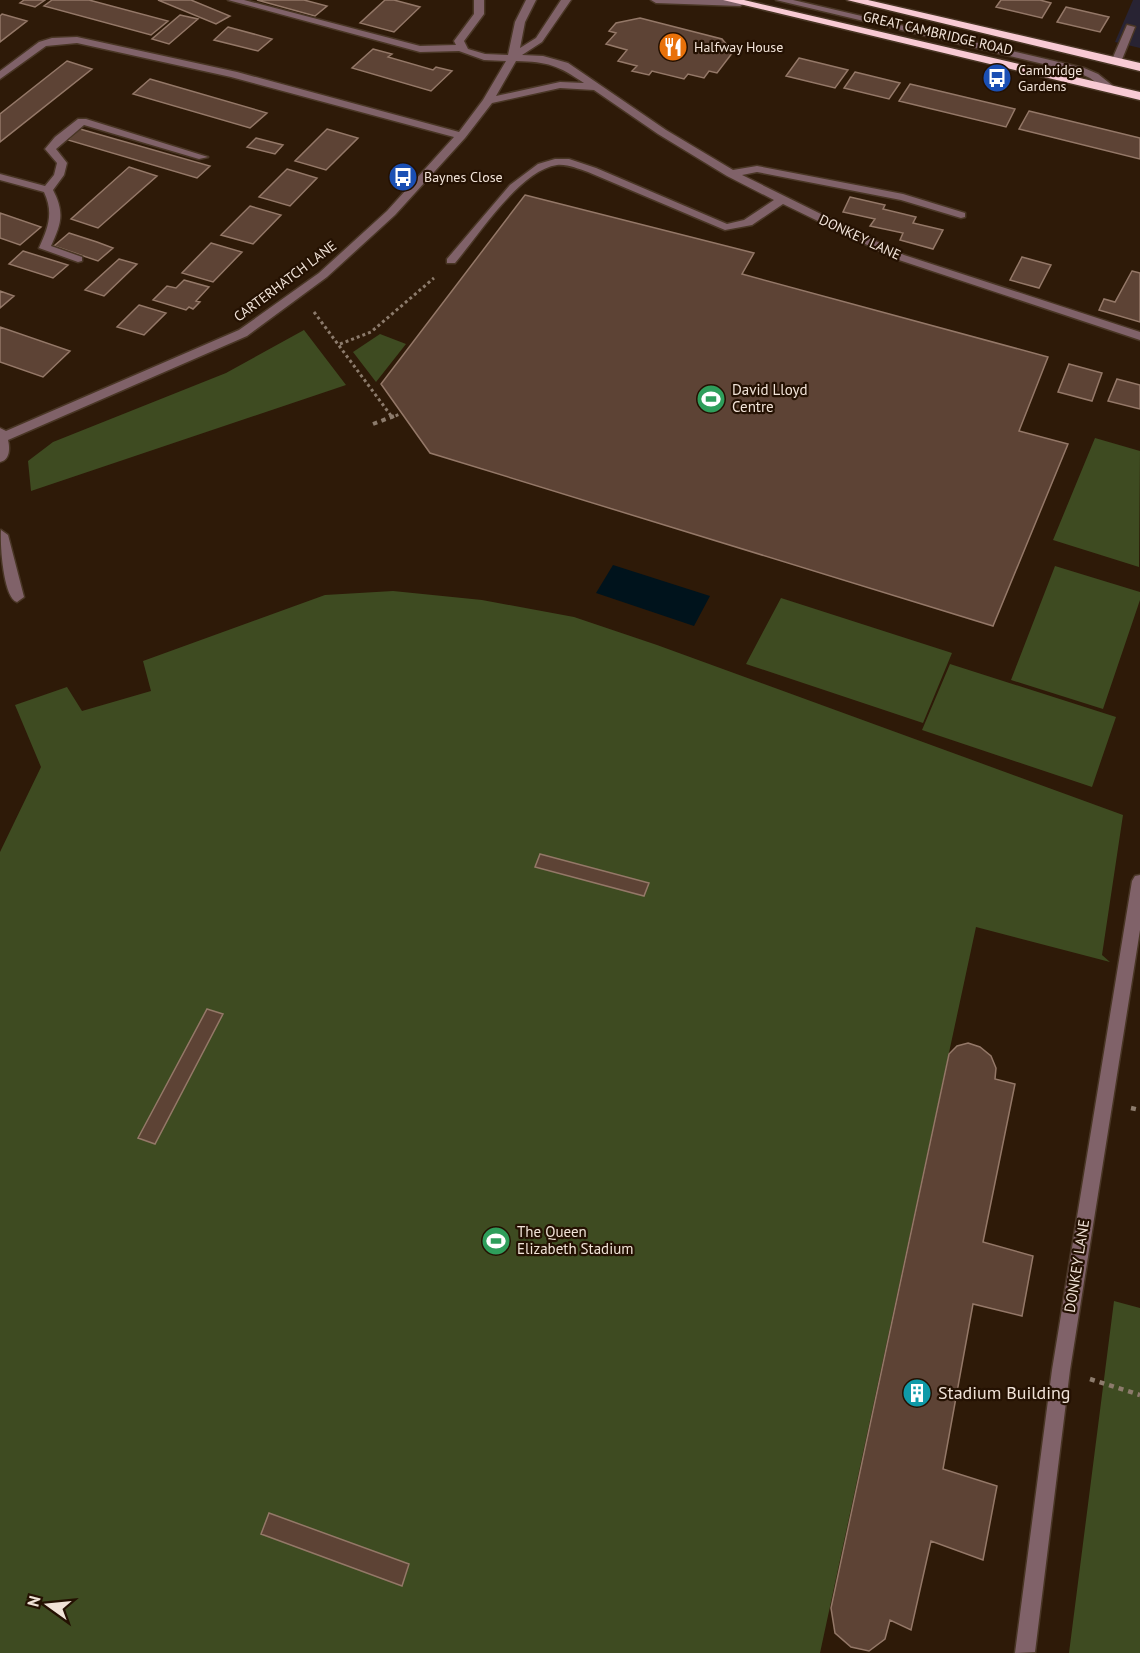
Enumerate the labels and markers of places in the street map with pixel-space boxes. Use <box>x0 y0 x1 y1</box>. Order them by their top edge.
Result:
restaurant icon: Halfway House <box>657 31 689 63</box>
place label: Halfway House <box>694 38 783 56</box>
place label: Cambridge Gardens <box>1018 61 1082 95</box>
bus stop icon: Cambridge Gardens <box>981 62 1013 94</box>
bus stop icon: Baynes Close <box>387 161 419 193</box>
place label: Baynes Close <box>424 168 503 186</box>
place label: David Lloyd Centre <box>732 380 808 416</box>
sports icon: David Lloyd Centre <box>695 383 727 415</box>
place label: The Queen Elizabeth Stadium <box>517 1222 633 1258</box>
sports icon: The Queen Elizabeth Stadium <box>480 1225 512 1257</box>
building icon: Stadium Building <box>901 1377 933 1409</box>
place label: Stadium Building <box>938 1381 1071 1404</box>

